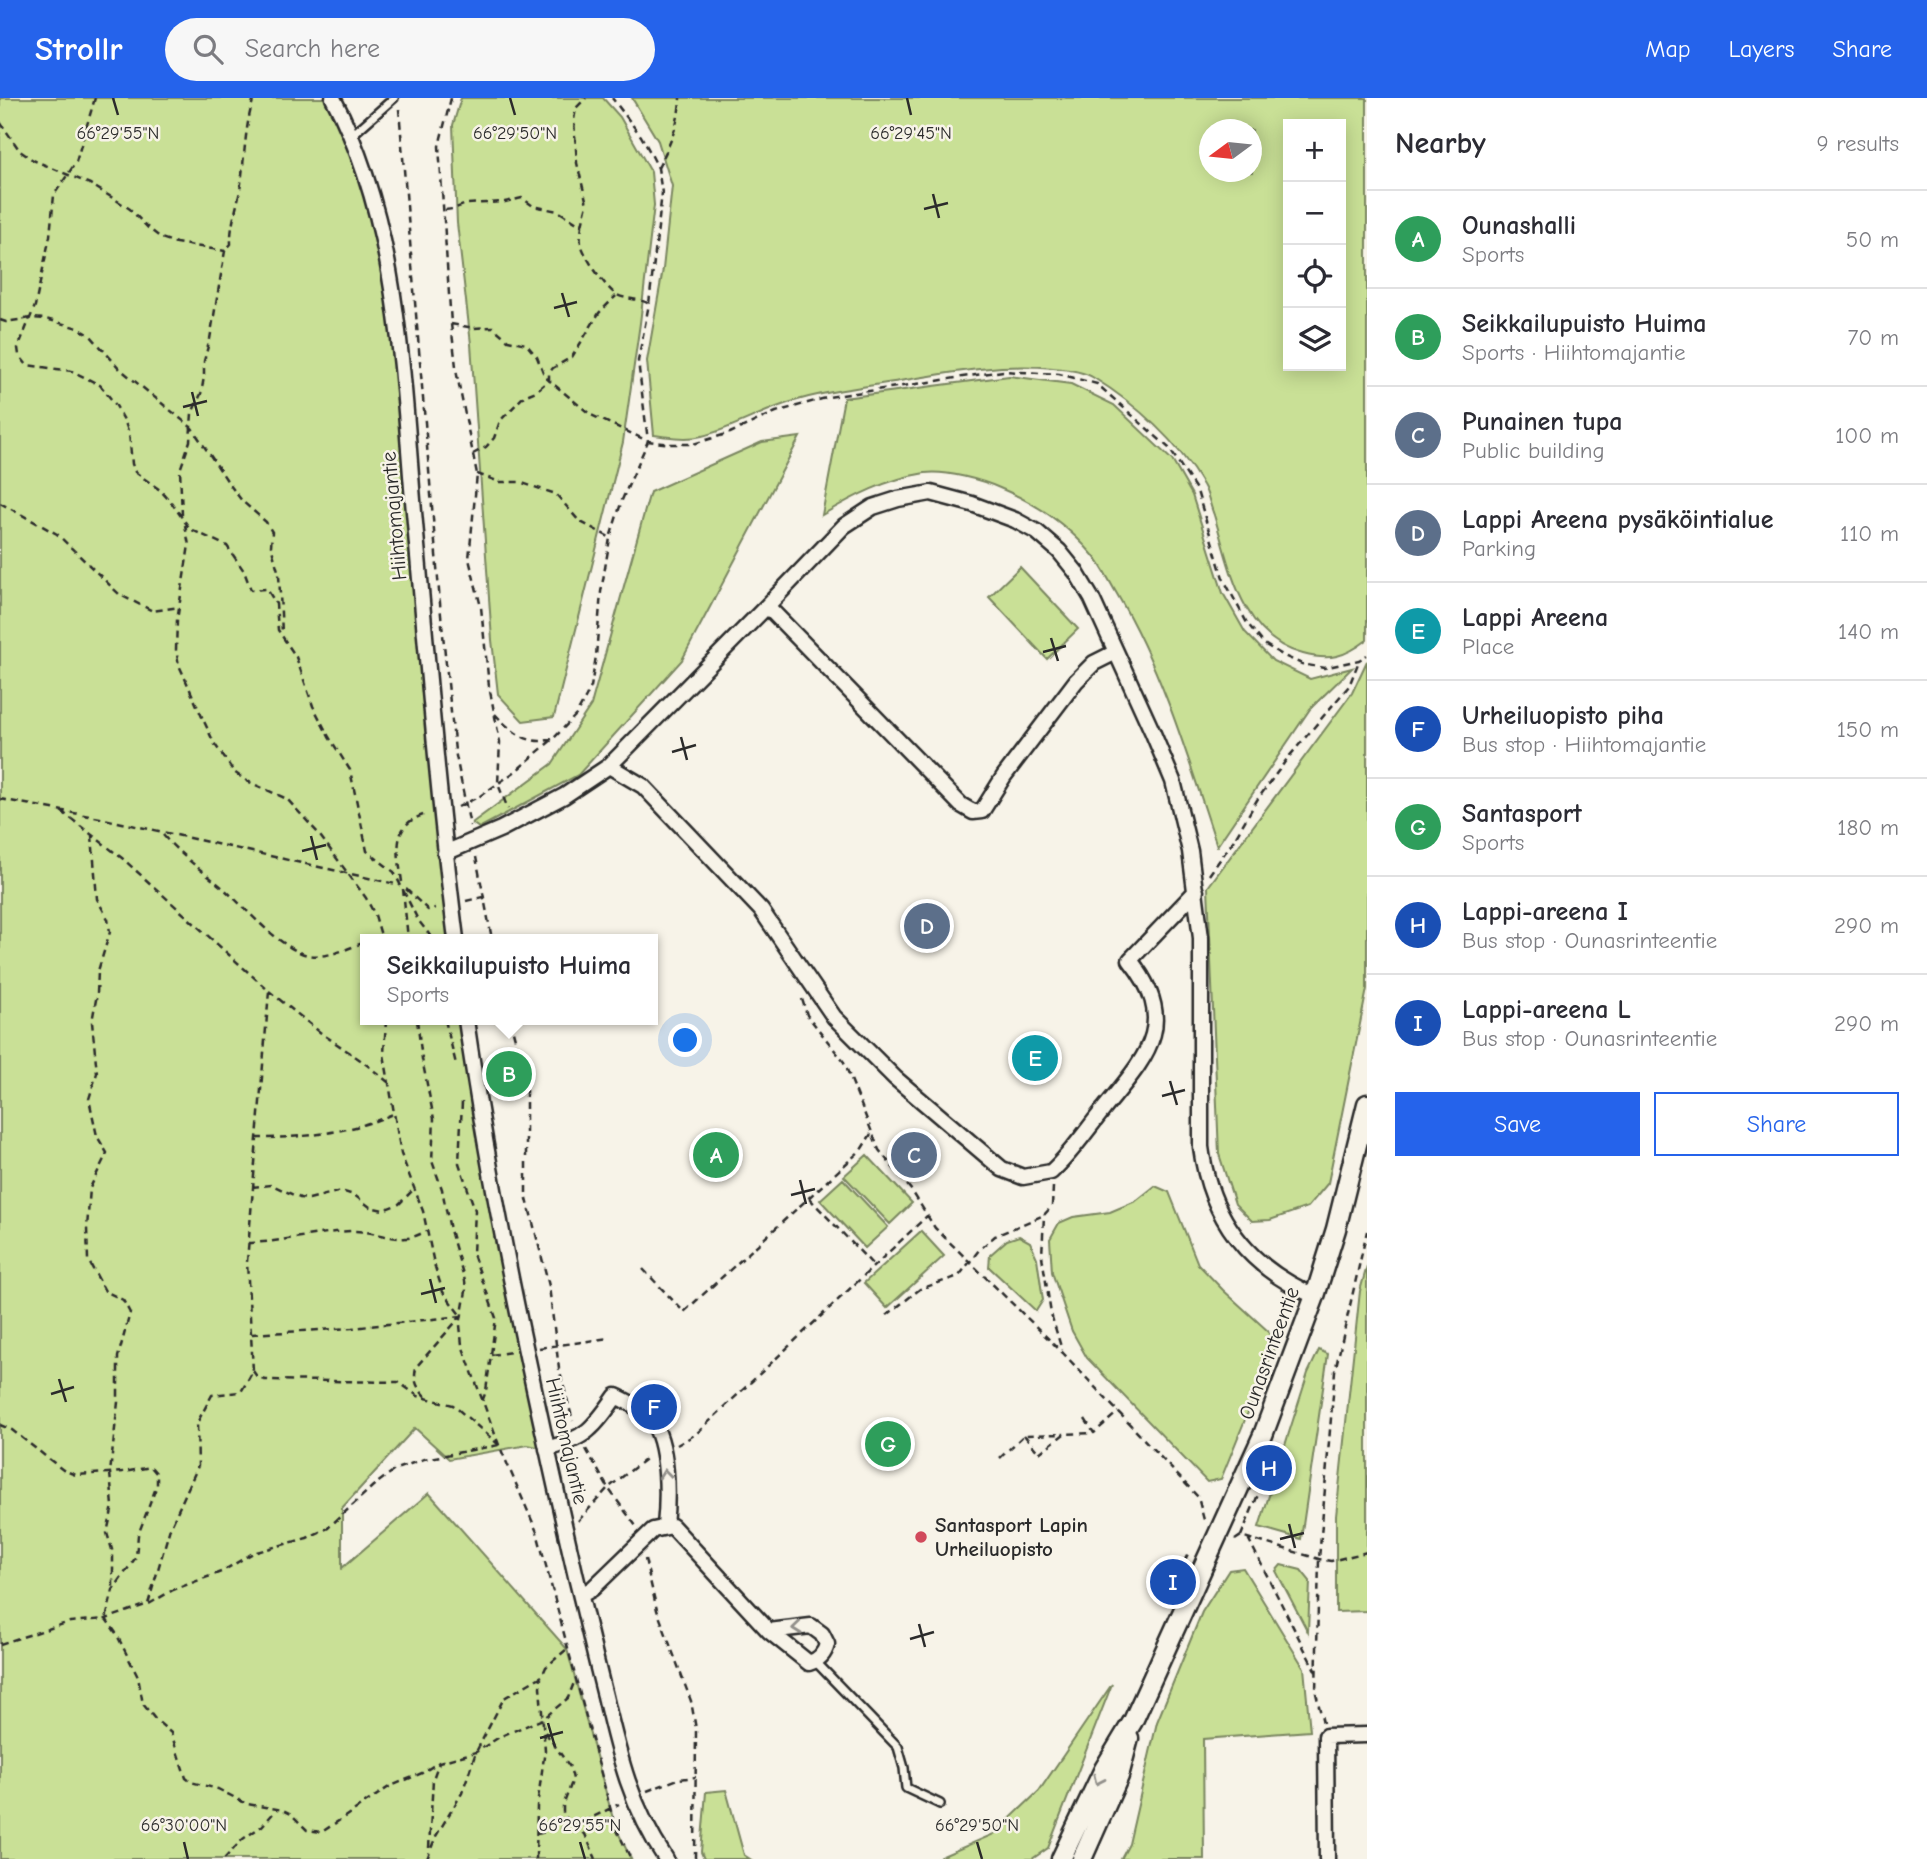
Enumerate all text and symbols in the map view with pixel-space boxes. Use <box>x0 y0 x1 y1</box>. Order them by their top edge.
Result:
search box <box>165 18 655 81</box>
text: Strollr <box>35 30 123 68</box>
icon: search <box>189 30 227 68</box>
text: Search here <box>245 34 380 64</box>
text: Map <box>1645 35 1691 63</box>
text: Layers <box>1729 35 1794 63</box>
text: Share <box>1832 35 1892 63</box>
north arrow <box>1199 119 1262 182</box>
map controls <box>1283 119 1346 371</box>
button: + <box>1283 119 1346 182</box>
text: 66°29'55"N <box>77 123 159 144</box>
text: 66°29'50"N <box>473 123 557 144</box>
text: 66°29'45"N <box>870 123 952 144</box>
text: Nearby <box>1395 126 1486 161</box>
text: 9 results <box>1816 130 1899 157</box>
button: − <box>1283 182 1346 245</box>
text: Ounashalli <box>1462 211 1576 241</box>
text: A <box>1412 226 1424 253</box>
text: 50 m <box>1846 226 1899 253</box>
text: Sports <box>1462 241 1524 268</box>
button: locate <box>1283 245 1346 308</box>
button: layers <box>1283 308 1346 371</box>
text: Seikkailupuisto Huima <box>1462 309 1707 339</box>
text: B <box>1411 324 1425 351</box>
text: 70 m <box>1847 324 1899 351</box>
text: Sports · Hiihtomajantie <box>1462 339 1685 366</box>
text: Punainen tupa <box>1462 407 1623 437</box>
text: C <box>1411 422 1425 449</box>
text: 100 m <box>1835 422 1899 449</box>
text: Public building <box>1462 437 1605 464</box>
street label: Hiihtomajantie <box>376 451 412 581</box>
text: Lappi Areena pysäköintialue <box>1462 505 1773 535</box>
text: D <box>1411 520 1425 547</box>
text: 110 m <box>1840 520 1899 547</box>
text: Parking <box>1462 535 1536 562</box>
text: Lappi Areena <box>1462 603 1608 633</box>
text: E <box>1411 618 1425 645</box>
text: 140 m <box>1838 618 1899 645</box>
text: Place <box>1462 633 1514 660</box>
text: Urheiluopisto piha <box>1462 701 1664 731</box>
text: F <box>1411 716 1425 743</box>
text: 150 m <box>1837 716 1899 743</box>
text: Bus stop · Hiihtomajantie <box>1462 731 1706 758</box>
text: Santasport <box>1462 799 1582 829</box>
text: G <box>1410 814 1426 841</box>
text: 180 m <box>1837 814 1899 841</box>
text: Sports <box>1462 829 1524 856</box>
text: Lappi-areena I <box>1462 897 1628 927</box>
pin: D <box>904 900 950 952</box>
text: H <box>1410 912 1426 939</box>
text: 290 m <box>1834 912 1899 939</box>
text: Bus stop · Ounasrinteentie <box>1462 927 1717 954</box>
popup <box>360 934 658 1025</box>
text: Seikkailupuisto Huima <box>387 951 631 981</box>
text: Sports <box>387 981 449 1008</box>
text: Lappi-areena L <box>1462 995 1631 1025</box>
text: I <box>1413 1010 1423 1037</box>
text: 290 m <box>1834 1010 1899 1037</box>
your location <box>668 1023 702 1057</box>
text: Bus stop · Ounasrinteentie <box>1462 1025 1717 1052</box>
pin: E <box>1012 1032 1058 1084</box>
pin: B <box>486 1048 532 1100</box>
button: Save <box>1395 1092 1640 1156</box>
button: Share <box>1654 1092 1899 1156</box>
pin: A <box>693 1129 739 1181</box>
pin: C <box>891 1129 937 1181</box>
street label: Ounasrinteentie <box>1234 1283 1304 1423</box>
street label: Hiihtomajantie <box>541 1375 593 1507</box>
pin: F <box>631 1381 677 1433</box>
pin: G <box>865 1418 911 1470</box>
pin: H <box>1246 1442 1292 1494</box>
one-way arrow <box>658 1468 673 1479</box>
place label: Santasport Lapin Urheiluopisto <box>935 1513 1088 1561</box>
marker: Santasport Lapin Urheiluopisto <box>913 1529 929 1545</box>
pin: I <box>1150 1556 1196 1608</box>
one-way arrow <box>791 1620 802 1635</box>
one-way arrow <box>1093 1773 1107 1785</box>
text: 66°30'00"N <box>141 1815 227 1836</box>
text: 66°29'55"N <box>539 1815 621 1836</box>
text: 66°29'50"N <box>935 1815 1019 1836</box>

